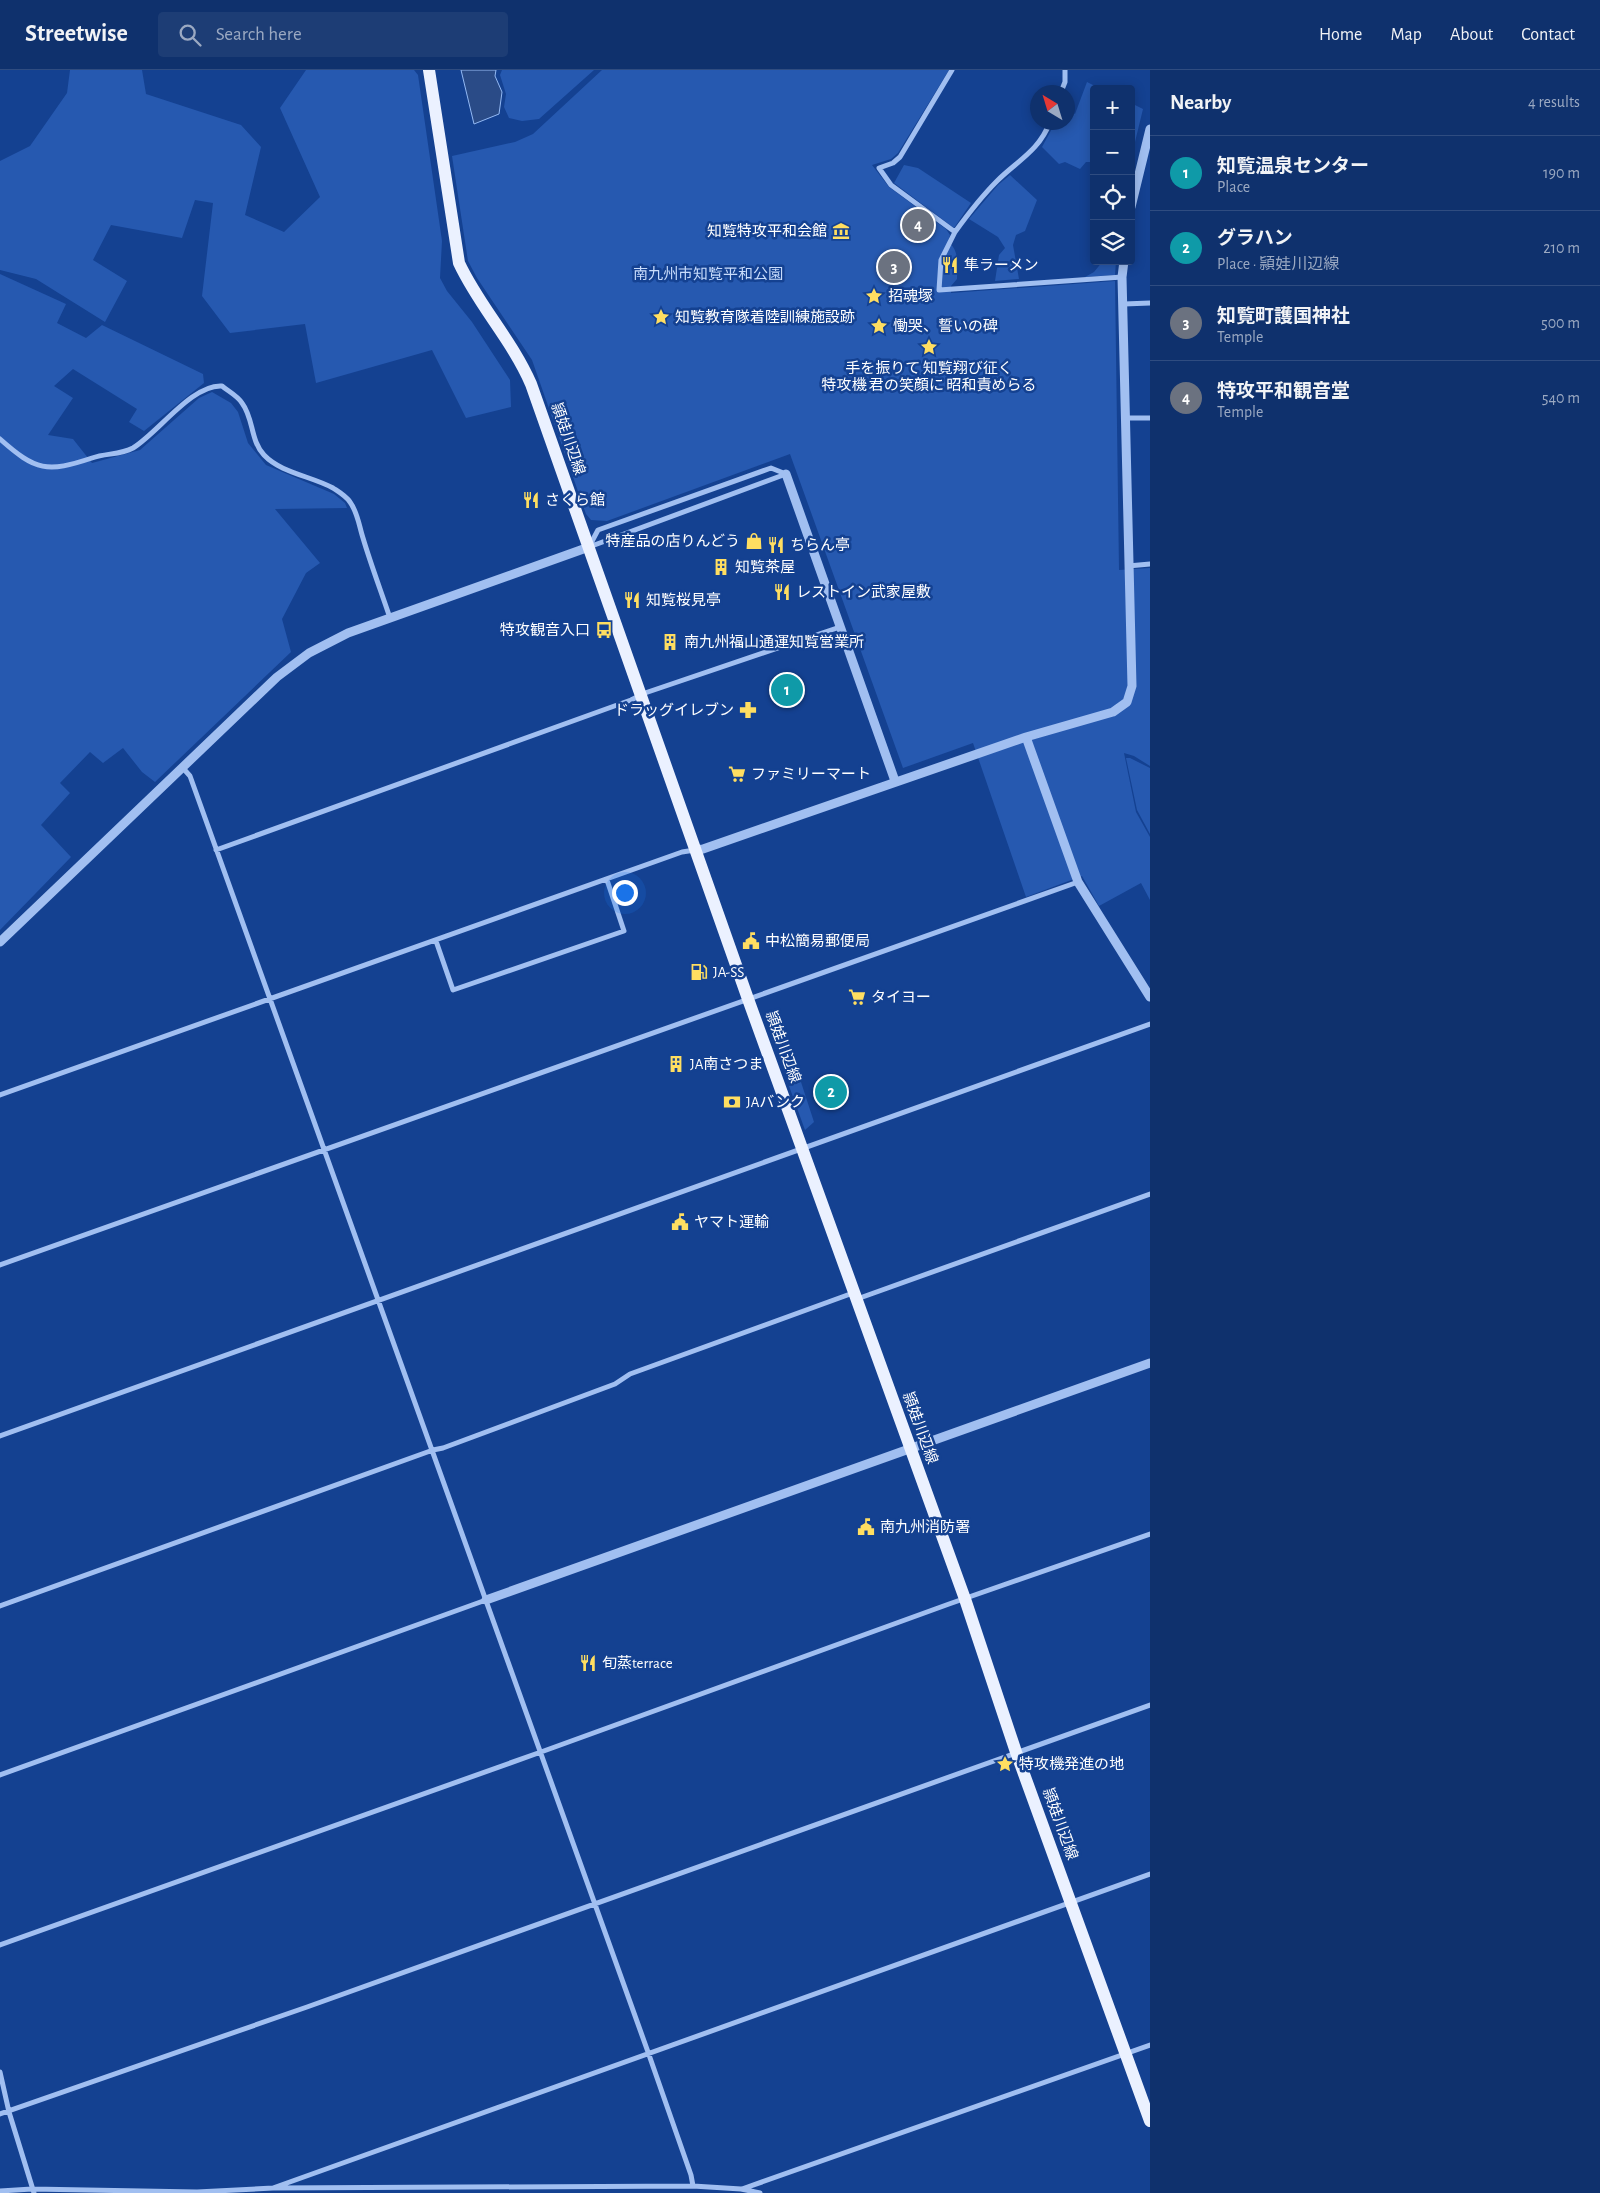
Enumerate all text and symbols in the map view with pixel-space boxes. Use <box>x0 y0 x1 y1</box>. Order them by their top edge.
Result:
search box <box>158 12 508 57</box>
icon: search <box>176 21 204 49</box>
text: Streetwise <box>25 22 128 46</box>
text: Search here <box>216 25 302 44</box>
text: Home <box>1319 26 1362 44</box>
text: Map <box>1390 26 1422 44</box>
text: About <box>1450 26 1493 44</box>
text: Contact <box>1521 26 1575 44</box>
north arrow <box>1030 85 1075 130</box>
map controls <box>1090 85 1135 265</box>
button: + <box>1090 85 1135 130</box>
text: Nearby <box>1170 92 1231 113</box>
text: 4 results <box>1528 94 1580 110</box>
button: − <box>1090 130 1135 175</box>
text: 知覧温泉センター <box>1217 157 1369 176</box>
text: 1 <box>1183 165 1189 181</box>
text: 190 m <box>1543 165 1580 181</box>
button: locate <box>1090 175 1135 220</box>
text: Place <box>1217 179 1250 195</box>
pin: 4 <box>902 206 934 244</box>
button: layers <box>1090 220 1135 265</box>
museum icon: 知覧特攻平和会館 <box>831 221 851 241</box>
place label: 知覧特攻平和会館 <box>707 223 827 239</box>
text: グラハン <box>1217 229 1293 248</box>
text: 2 <box>1182 240 1190 256</box>
text: 210 m <box>1543 240 1580 256</box>
pin: 3 <box>878 248 910 286</box>
restaurant icon: 隼ラーメン <box>940 255 960 275</box>
text: Place · 頴娃川辺線 <box>1217 256 1339 272</box>
place label: 隼ラーメン <box>964 257 1038 273</box>
park label: 南九州市知覧平和公園 <box>633 265 783 282</box>
place icon: 招魂塚 <box>864 286 884 306</box>
place label: 招魂塚 <box>888 288 933 304</box>
place icon: 知覧教育隊着陸訓練施設跡 <box>651 307 671 327</box>
text: 知覧町護国神社 <box>1217 307 1350 326</box>
place label: 知覧教育隊着陸訓練施設跡 <box>675 308 855 325</box>
text: 3 <box>1183 315 1189 331</box>
text: 500 m <box>1541 315 1580 331</box>
place icon: 慟哭、誓いの碑 <box>869 316 889 336</box>
place label: 慟哭、誓いの碑 <box>893 318 998 334</box>
text: Temple <box>1217 329 1263 345</box>
place icon: 手を振りて 知覧翔び征く 特攻機 君の笑顔に 昭和責めらる <box>919 337 939 357</box>
place label: 手を振りて 知覧翔び征く 特攻機 君の笑顔に 昭和責めらる <box>822 360 1036 393</box>
text: 特攻平和観音堂 <box>1217 382 1350 401</box>
text: 4 <box>1182 390 1190 406</box>
text: 540 m <box>1542 390 1580 406</box>
street label: 頴娃川辺線 <box>549 401 588 477</box>
text: Temple <box>1217 404 1263 420</box>
restaurant icon: さくら館 <box>521 490 541 510</box>
place label: さくら館 <box>545 492 605 508</box>
shop icon: 特産品の店りんどう <box>744 531 764 551</box>
place label: 特産品の店りんどう <box>605 533 740 549</box>
restaurant icon: ちらん亭 <box>766 535 786 555</box>
place label: ちらん亭 <box>790 537 850 553</box>
building icon: 知覧茶屋 <box>711 557 731 577</box>
place label: 知覧茶屋 <box>735 559 795 575</box>
restaurant icon: レストイン武家屋敷 <box>772 582 792 602</box>
place label: レストイン武家屋敷 <box>796 583 931 600</box>
restaurant icon: 知覧桜見亭 <box>622 590 642 610</box>
place label: 知覧桜見亭 <box>646 592 721 608</box>
bus stop icon: 特攻観音入口 <box>594 620 614 640</box>
place label: 特攻観音入口 <box>500 622 590 638</box>
building icon: 南九州福山通運知覧営業所 <box>660 632 680 652</box>
place label: 南九州福山通運知覧営業所 <box>684 633 864 650</box>
pin: 1 <box>771 671 803 709</box>
pharmacy icon: ドラッグイレブン <box>738 700 758 720</box>
place label: ドラッグイレブン <box>614 702 734 718</box>
supermarket icon: ファミリーマート <box>727 764 747 784</box>
place label: ファミリーマート <box>751 767 871 782</box>
your location <box>612 880 638 906</box>
public building icon: 中松簡易郵便局 <box>741 931 761 951</box>
place label: 中松簡易郵便局 <box>765 933 870 949</box>
fuel station icon: JA-SS <box>689 962 709 982</box>
place label: JA-SS <box>713 965 744 980</box>
supermarket icon: タイヨー <box>847 987 867 1007</box>
place label: タイヨー <box>871 989 931 1005</box>
street label: 頴娃川辺線 <box>763 1009 804 1085</box>
building icon: JA南さつま <box>666 1054 686 1074</box>
place label: JA南さつま <box>690 1056 763 1072</box>
pin: 2 <box>815 1073 847 1111</box>
bank icon: JAバンク <box>722 1092 742 1112</box>
place label: JAバンク <box>746 1094 805 1110</box>
public building icon: ヤマト運輸 <box>670 1212 690 1232</box>
place label: ヤマト運輸 <box>694 1213 769 1230</box>
street label: 頴娃川辺線 <box>900 1390 941 1466</box>
public building icon: 南九州消防署 <box>856 1517 876 1537</box>
place label: 南九州消防署 <box>880 1518 970 1535</box>
restaurant icon: 旬蒸terrace <box>578 1653 598 1673</box>
place label: 旬蒸terrace <box>602 1655 673 1671</box>
place icon: 特攻機発進の地 <box>995 1754 1015 1774</box>
place label: 特攻機発進の地 <box>1019 1755 1124 1772</box>
street label: 頴娃川辺線 <box>1040 1786 1081 1862</box>

